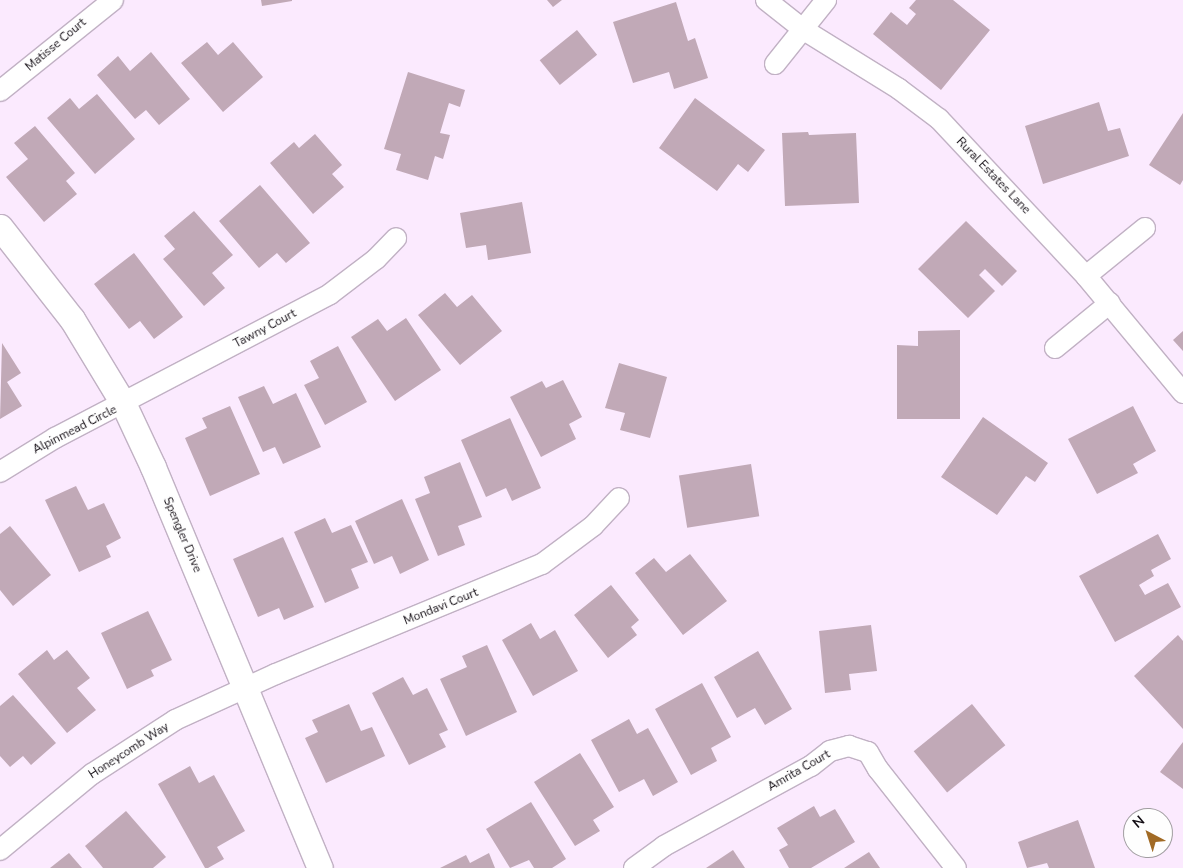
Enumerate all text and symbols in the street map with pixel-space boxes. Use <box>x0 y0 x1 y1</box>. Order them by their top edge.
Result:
street label: Matisse Court <box>23 16 89 74</box>
street label: Rural Estates Lane <box>953 135 1033 217</box>
street label: Tawny Court <box>231 307 299 351</box>
street label: Alpinmead Circle <box>31 403 119 457</box>
street label: Spengler Drive <box>160 495 204 575</box>
street label: Mondavi Court <box>402 586 480 628</box>
street label: Honeycomb Way <box>86 720 172 782</box>
street label: Amrita Court <box>765 747 833 795</box>
north arrow <box>1123 808 1173 858</box>
text: N <box>1129 811 1149 833</box>

